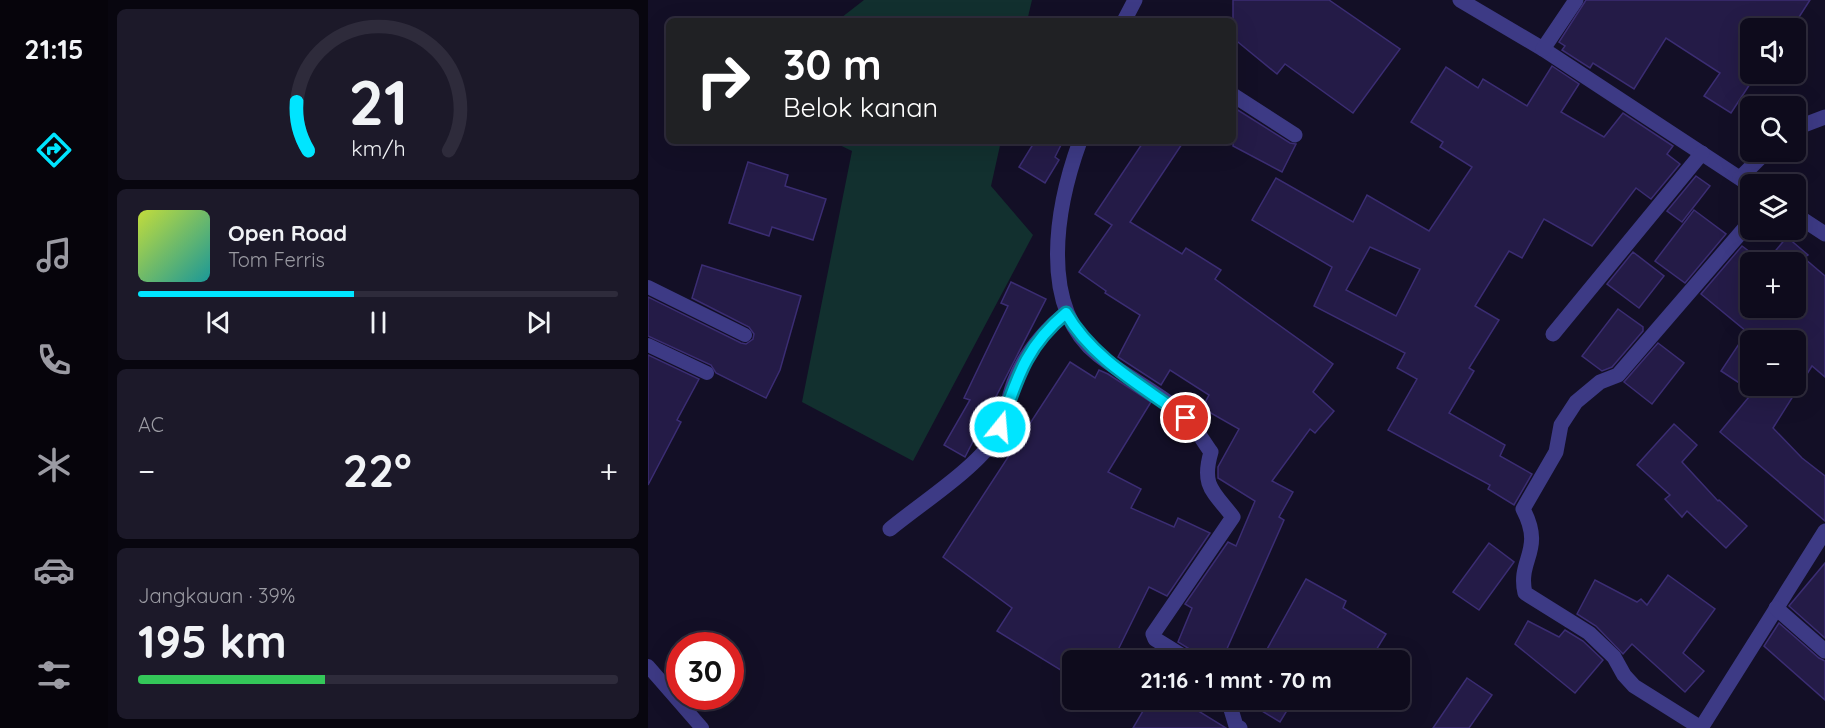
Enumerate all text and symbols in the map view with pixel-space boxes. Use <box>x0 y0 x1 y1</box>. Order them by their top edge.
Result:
map controls <box>1740 18 1806 396</box>
button: sound <box>1740 18 1806 84</box>
text: 21:15 <box>24 32 84 66</box>
text: 30 m <box>783 38 882 91</box>
icon: right <box>684 42 762 120</box>
text: 21 <box>348 64 408 142</box>
text: Belok kanan <box>783 90 938 124</box>
button: search <box>1740 96 1806 162</box>
icon: directions <box>33 129 75 171</box>
text: km/h <box>351 136 405 162</box>
button: layers <box>1740 174 1806 240</box>
text: Open Road <box>228 219 347 247</box>
icon: music <box>33 234 75 276</box>
text: Tom Ferris <box>228 247 325 272</box>
button: + <box>1740 252 1806 318</box>
icon: previous <box>202 306 235 339</box>
icon: pause <box>362 306 395 339</box>
icon: next <box>522 306 555 339</box>
button: − <box>1740 330 1806 396</box>
icon: phone <box>33 339 75 381</box>
pin <box>1160 392 1211 443</box>
position arrow <box>968 395 1032 459</box>
icon: arrive <box>1169 401 1202 434</box>
text: AC <box>138 412 164 437</box>
text: 22° <box>343 442 412 498</box>
icon: climate <box>33 444 75 486</box>
text: − <box>138 450 155 491</box>
text: + <box>599 450 618 491</box>
icon: car <box>33 549 75 591</box>
text: Jangkauan · 39% <box>138 583 295 608</box>
text: 195 km <box>138 613 287 669</box>
speed limit sign: 30 <box>666 632 744 710</box>
icon: filters <box>33 654 75 696</box>
text: 21:16 · 1 mnt · 70 m <box>1140 666 1332 694</box>

